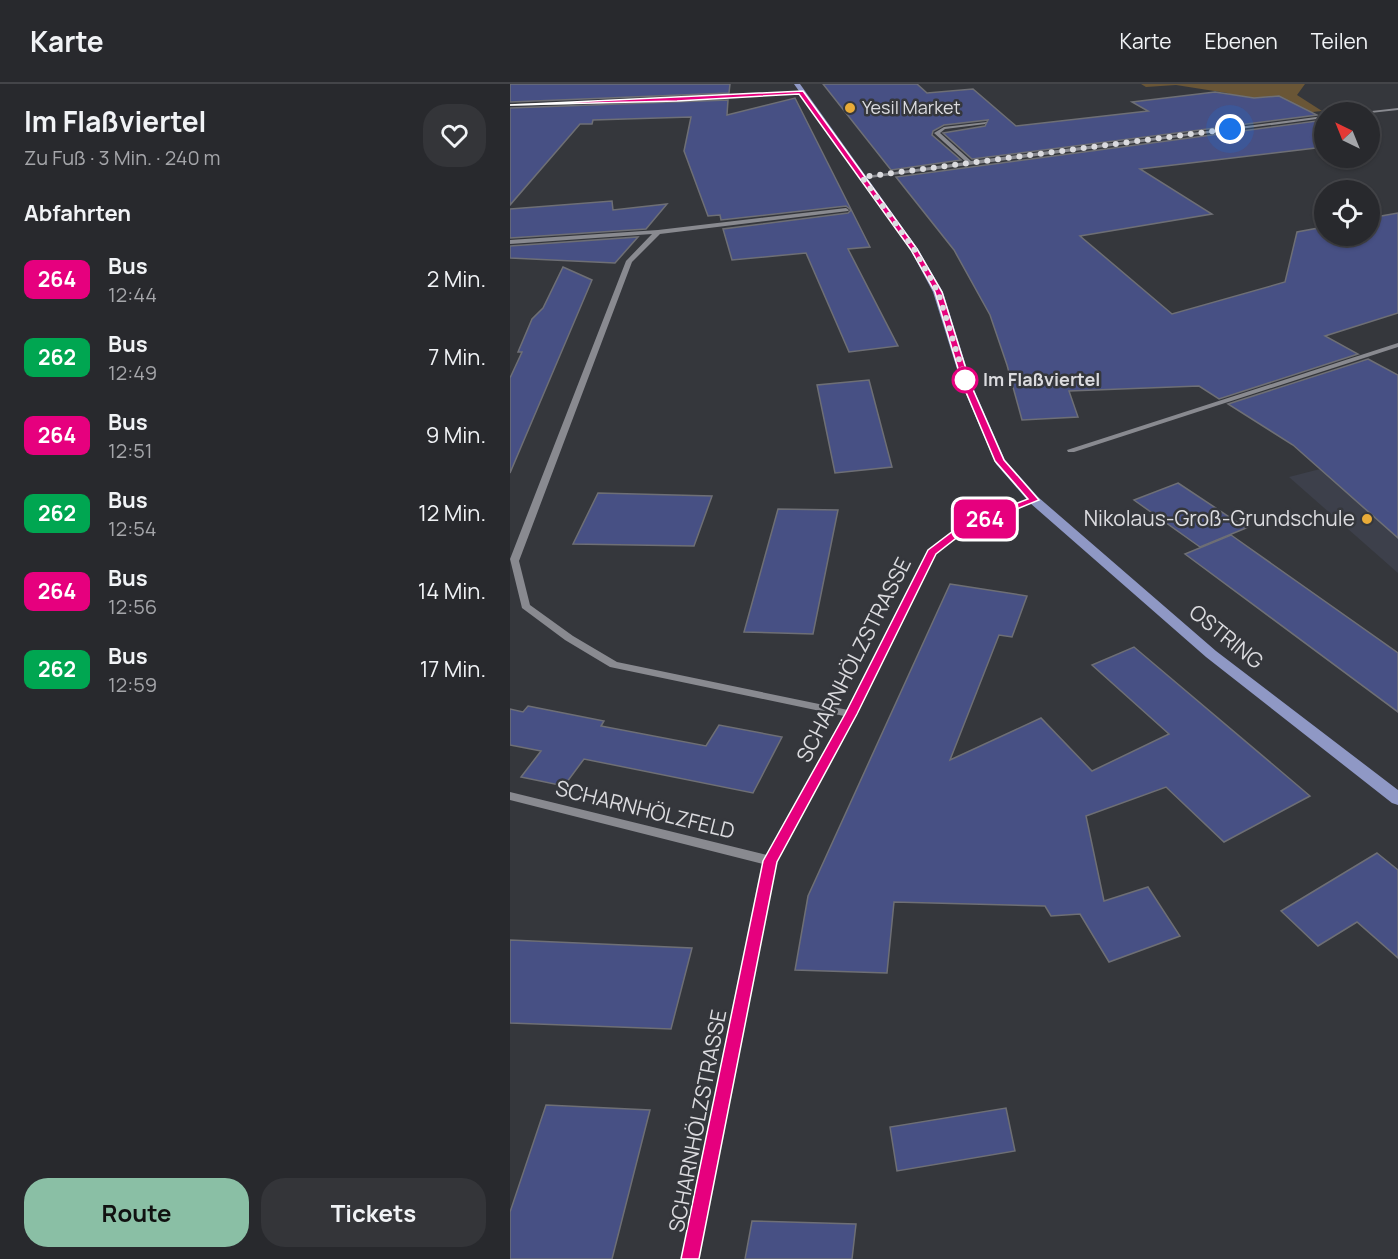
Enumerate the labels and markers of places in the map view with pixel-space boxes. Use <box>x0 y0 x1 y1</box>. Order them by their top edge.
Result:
place label: Yesil Market <box>862 95 961 119</box>
marker: Yesil Market <box>843 101 857 115</box>
marker: Im Flaßviertel <box>952 367 978 393</box>
place label: Im Flaßviertel <box>983 367 1100 391</box>
place label: Nikolaus-Groß-Grundschule <box>1084 504 1355 532</box>
marker: Nikolaus-Groß-Grundschule <box>1360 512 1374 526</box>

